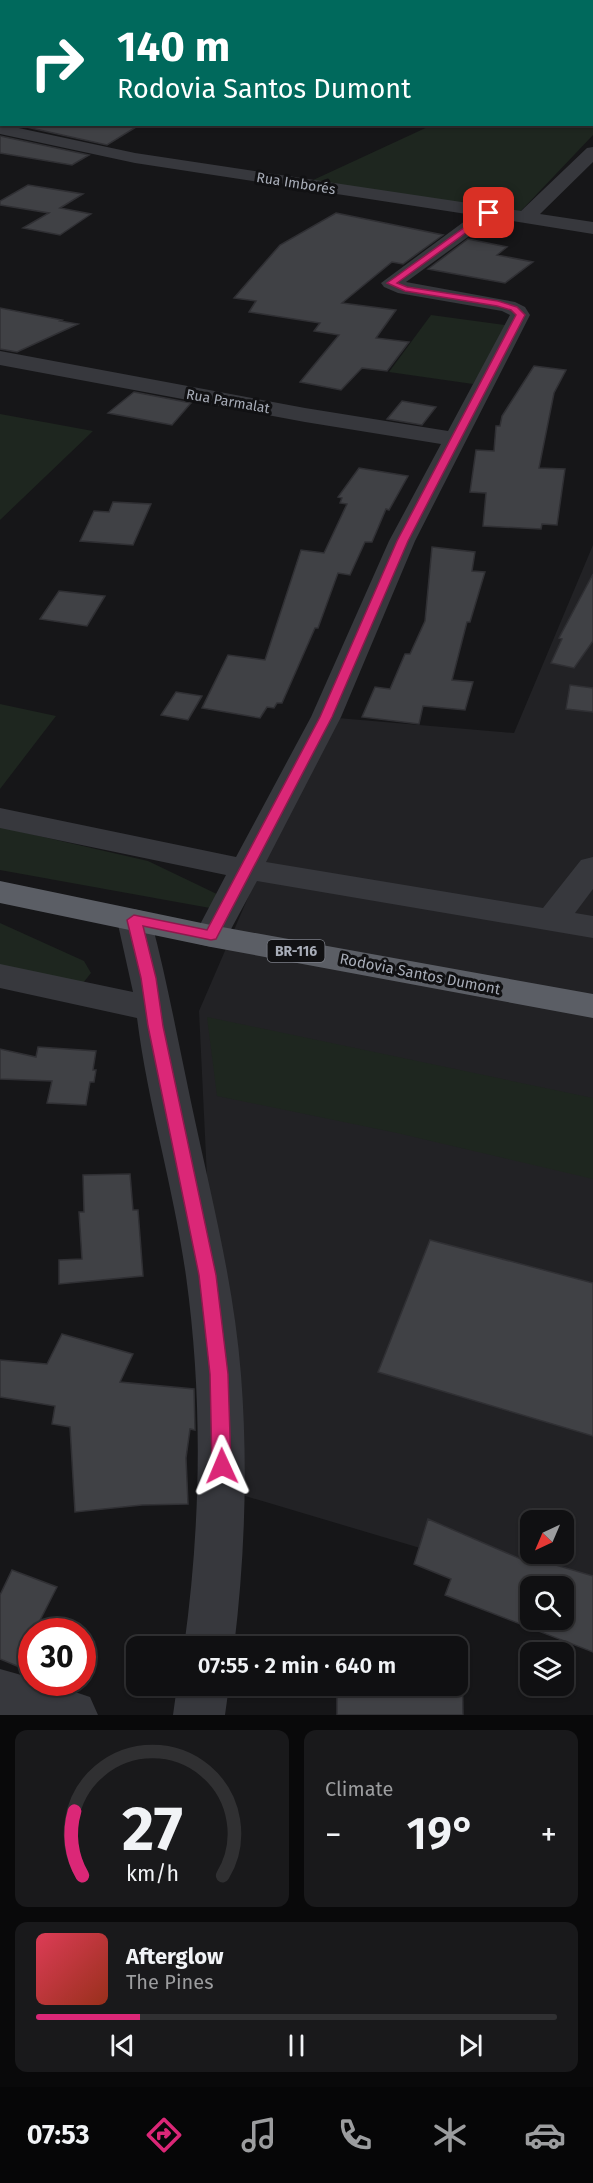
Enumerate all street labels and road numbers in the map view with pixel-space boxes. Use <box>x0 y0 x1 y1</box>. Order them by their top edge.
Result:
street label: Rua Imborés <box>255 169 337 198</box>
street label: Rua Parmalat <box>185 386 272 417</box>
road number: BR-116 <box>268 940 324 962</box>
street label: Rodovia Santos Dumont <box>338 950 502 999</box>

